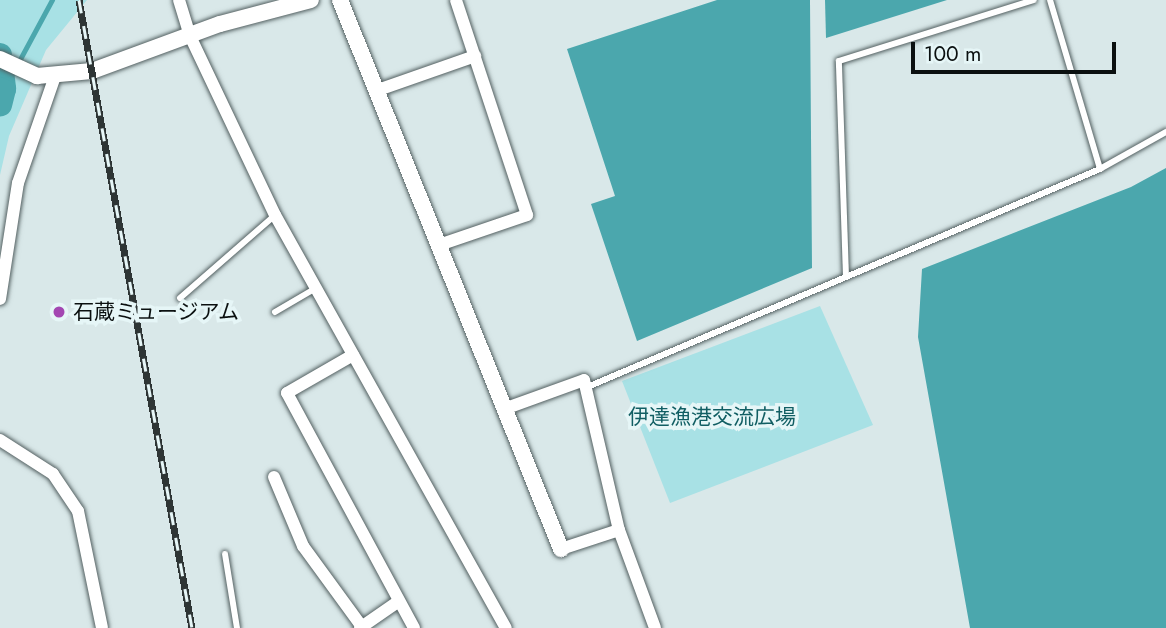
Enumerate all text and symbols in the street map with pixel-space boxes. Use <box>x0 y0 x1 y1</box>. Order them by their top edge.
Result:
scale bar <box>914 28 1119 72</box>
text: 100 m <box>924 39 981 69</box>
place label: 石蔵ミュージアム <box>73 299 241 325</box>
marker: 石蔵ミュージアム <box>51 304 67 320</box>
park label: 伊達漁港交流広場 <box>628 404 796 430</box>

